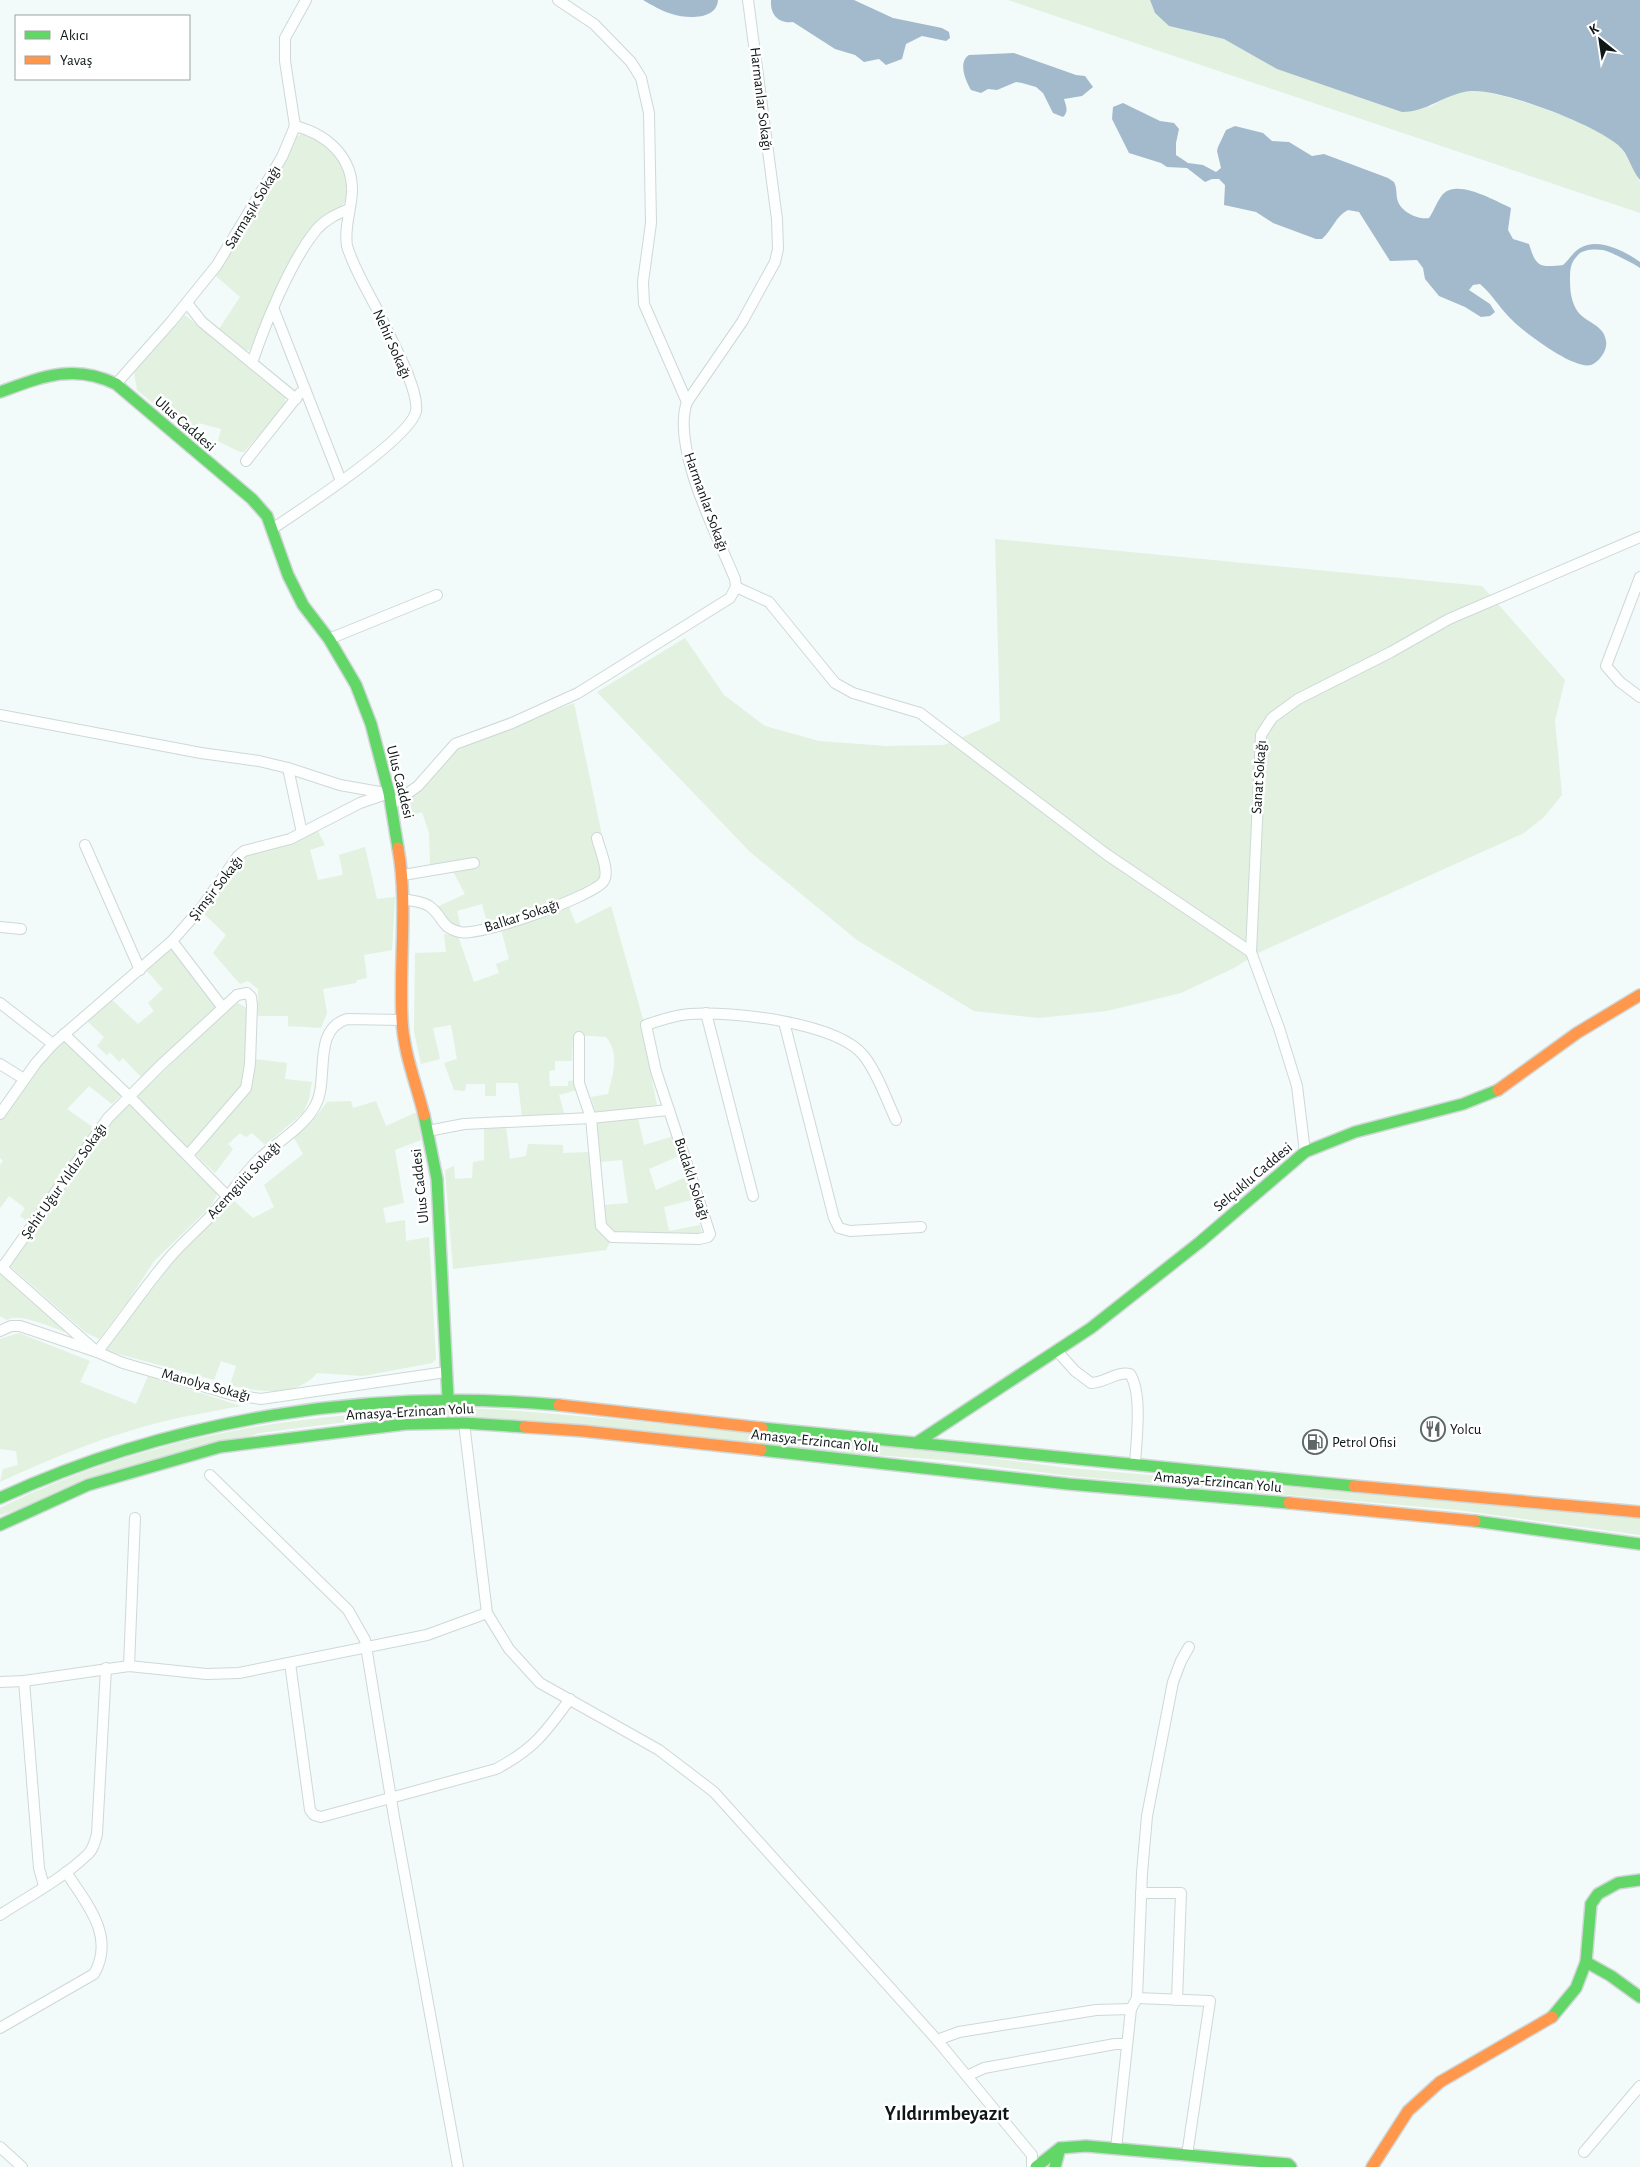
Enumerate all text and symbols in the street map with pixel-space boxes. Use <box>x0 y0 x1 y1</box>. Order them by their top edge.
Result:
legend <box>15 15 190 80</box>
north arrow <box>1575 15 1625 65</box>
text: K <box>1587 21 1602 38</box>
text: Akıcı <box>60 28 89 43</box>
street label: Harmanlar Sokağı <box>747 46 775 152</box>
text: Yavaş <box>60 53 92 68</box>
street label: Sarmaşık Sokağı <box>222 163 284 251</box>
street label: Nehir Sokağı <box>370 307 414 381</box>
street label: Ulus Caddesi <box>152 394 218 454</box>
street label: Harmanlar Sokağı <box>681 450 731 554</box>
street label: Sanat Sokağı <box>1249 740 1269 814</box>
street label: Ulus Caddesi <box>384 744 416 820</box>
street label: Şimşir Sokağı <box>186 853 246 923</box>
street label: Balkar Sokağı <box>483 897 561 935</box>
street label: Şehit Uğur Yıldız Sokağı <box>18 1120 110 1242</box>
street label: Budaklı Sokağı <box>672 1136 712 1222</box>
street label: Acemgülü Sokağı <box>204 1138 284 1222</box>
street label: Selçuklu Caddesi <box>1211 1140 1295 1214</box>
street label: Ulus Caddesi <box>409 1148 431 1224</box>
street label: Manolya Sokağı <box>160 1366 252 1404</box>
street label: Amasya-Erzincan Yolu <box>346 1401 475 1423</box>
restaurant icon: Yolcu <box>1420 1416 1446 1442</box>
place label: Yolcu <box>1450 1422 1482 1437</box>
street label: Amasya-Erzincan Yolu <box>751 1427 880 1455</box>
fuel station icon: Petrol Ofisi <box>1302 1429 1328 1455</box>
place label: Petrol Ofisi <box>1332 1435 1396 1450</box>
street label: Amasya-Erzincan Yolu <box>1154 1469 1283 1495</box>
district label: Yıldırımbeyazıt <box>885 2104 1009 2124</box>

